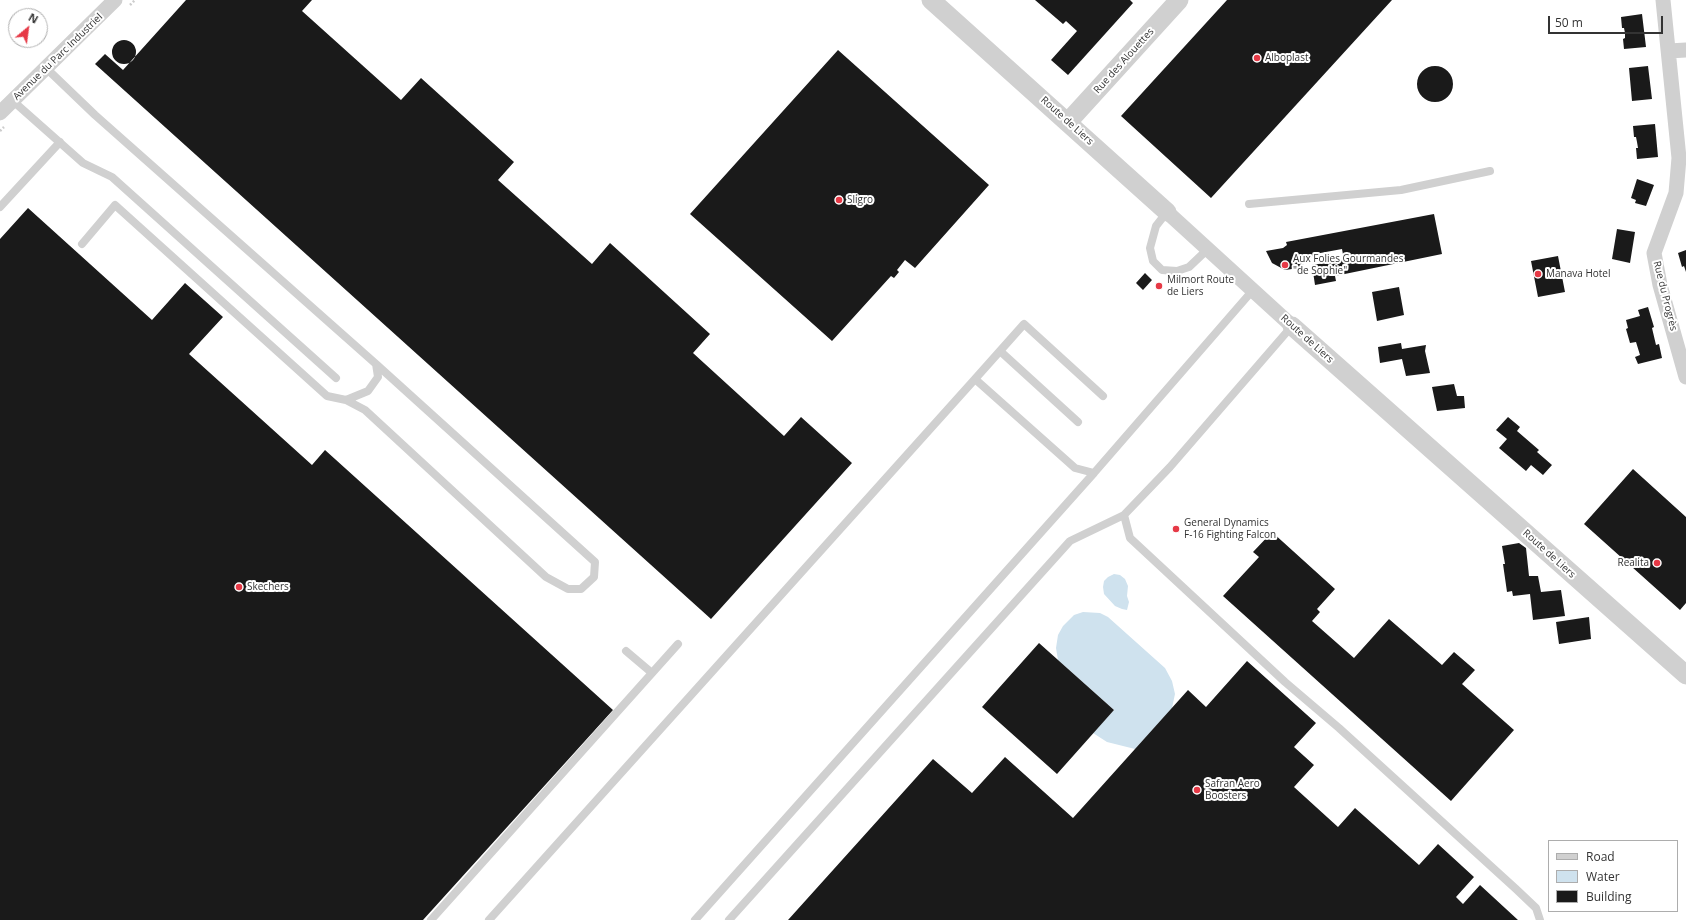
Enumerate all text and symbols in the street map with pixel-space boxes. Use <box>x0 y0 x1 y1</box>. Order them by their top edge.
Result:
north arrow <box>8 8 48 48</box>
scale bar <box>1550 8 1665 34</box>
text: N <box>26 9 41 27</box>
street label: Avenue du Parc Industriel <box>11 11 105 103</box>
text: 50 m <box>1555 14 1583 31</box>
street label: Rue des Alouettes <box>1092 26 1156 96</box>
place label: Alboplast <box>1265 52 1309 64</box>
marker: Alboplast <box>1252 53 1262 63</box>
street label: Route de Liers <box>1038 94 1096 148</box>
place label: Sligro <box>847 194 873 206</box>
marker: Sligro <box>834 195 844 205</box>
place label: Aux Folies Gourmandes "de Sophie" <box>1293 253 1403 276</box>
marker: Aux Folies Gourmandes "de Sophie" <box>1280 260 1290 270</box>
street label: Rue du Progrès <box>1651 260 1679 332</box>
place label: Manava Hotel <box>1546 268 1610 280</box>
marker: Manava Hotel <box>1533 269 1543 279</box>
place label: Milmort Route de Liers <box>1167 274 1234 298</box>
marker: Milmort Route de Liers <box>1154 281 1164 291</box>
street label: Route de Liers <box>1278 312 1336 366</box>
place label: General Dynamics F-16 Fighting Falcon <box>1184 517 1276 540</box>
marker: General Dynamics F-16 Fighting Falcon <box>1171 524 1181 534</box>
street label: Route de Liers <box>1520 527 1578 581</box>
place label: Realita <box>1617 557 1649 569</box>
marker: Realita <box>1652 558 1662 568</box>
place label: Skechers <box>247 581 289 593</box>
marker: Skechers <box>234 582 244 592</box>
place label: Safran Aero Boosters <box>1205 778 1260 802</box>
marker: Safran Aero Boosters <box>1192 785 1202 795</box>
legend <box>1548 840 1678 912</box>
text: Road <box>1586 848 1615 865</box>
text: Water <box>1586 868 1620 885</box>
text: Building <box>1586 888 1631 905</box>

